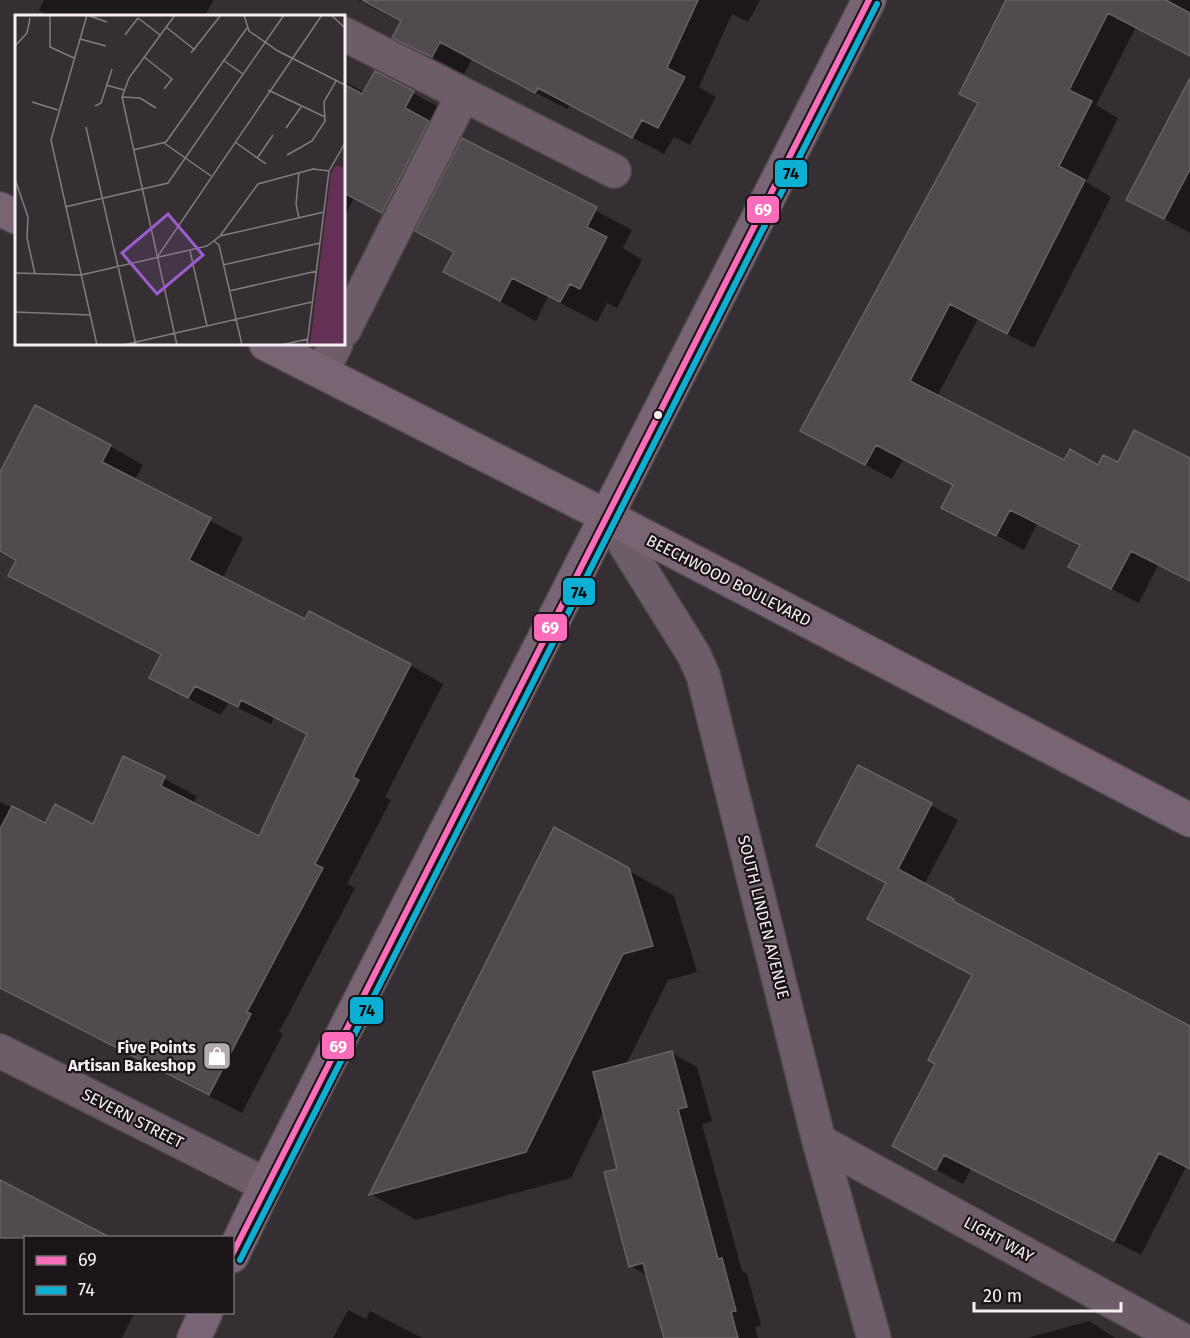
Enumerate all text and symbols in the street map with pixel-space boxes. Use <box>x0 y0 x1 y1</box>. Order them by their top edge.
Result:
inset map <box>15 15 345 345</box>
line badge: 74 <box>774 159 808 188</box>
text: 74 <box>783 164 799 183</box>
line badge: 69 <box>746 195 780 224</box>
text: 69 <box>754 200 772 219</box>
unlabelled marker <box>652 409 664 421</box>
street label: BEECHWOOD BOULEVARD <box>643 531 814 630</box>
line badge: 74 <box>562 577 596 606</box>
text: 74 <box>571 583 587 602</box>
line badge: 69 <box>533 613 568 642</box>
text: 69 <box>541 618 559 637</box>
street label: SOUTH LINDEN AVENUE <box>734 833 793 1001</box>
line badge: 74 <box>349 996 384 1025</box>
text: 74 <box>359 1001 375 1020</box>
line badge: 69 <box>321 1031 355 1060</box>
text: 69 <box>329 1037 347 1056</box>
place label: Five Points Artisan Bakeshop <box>67 1038 196 1075</box>
shop icon: Five Points Artisan Bakeshop <box>201 1040 233 1072</box>
street label: SEVERN STREET <box>79 1085 187 1153</box>
street label: LIGHT WAY <box>961 1213 1037 1266</box>
legend <box>24 1236 234 1314</box>
text: 69 <box>78 1249 97 1271</box>
scale bar <box>974 1275 1121 1313</box>
text: 74 <box>78 1279 95 1301</box>
text: 20 m <box>983 1285 1022 1307</box>

